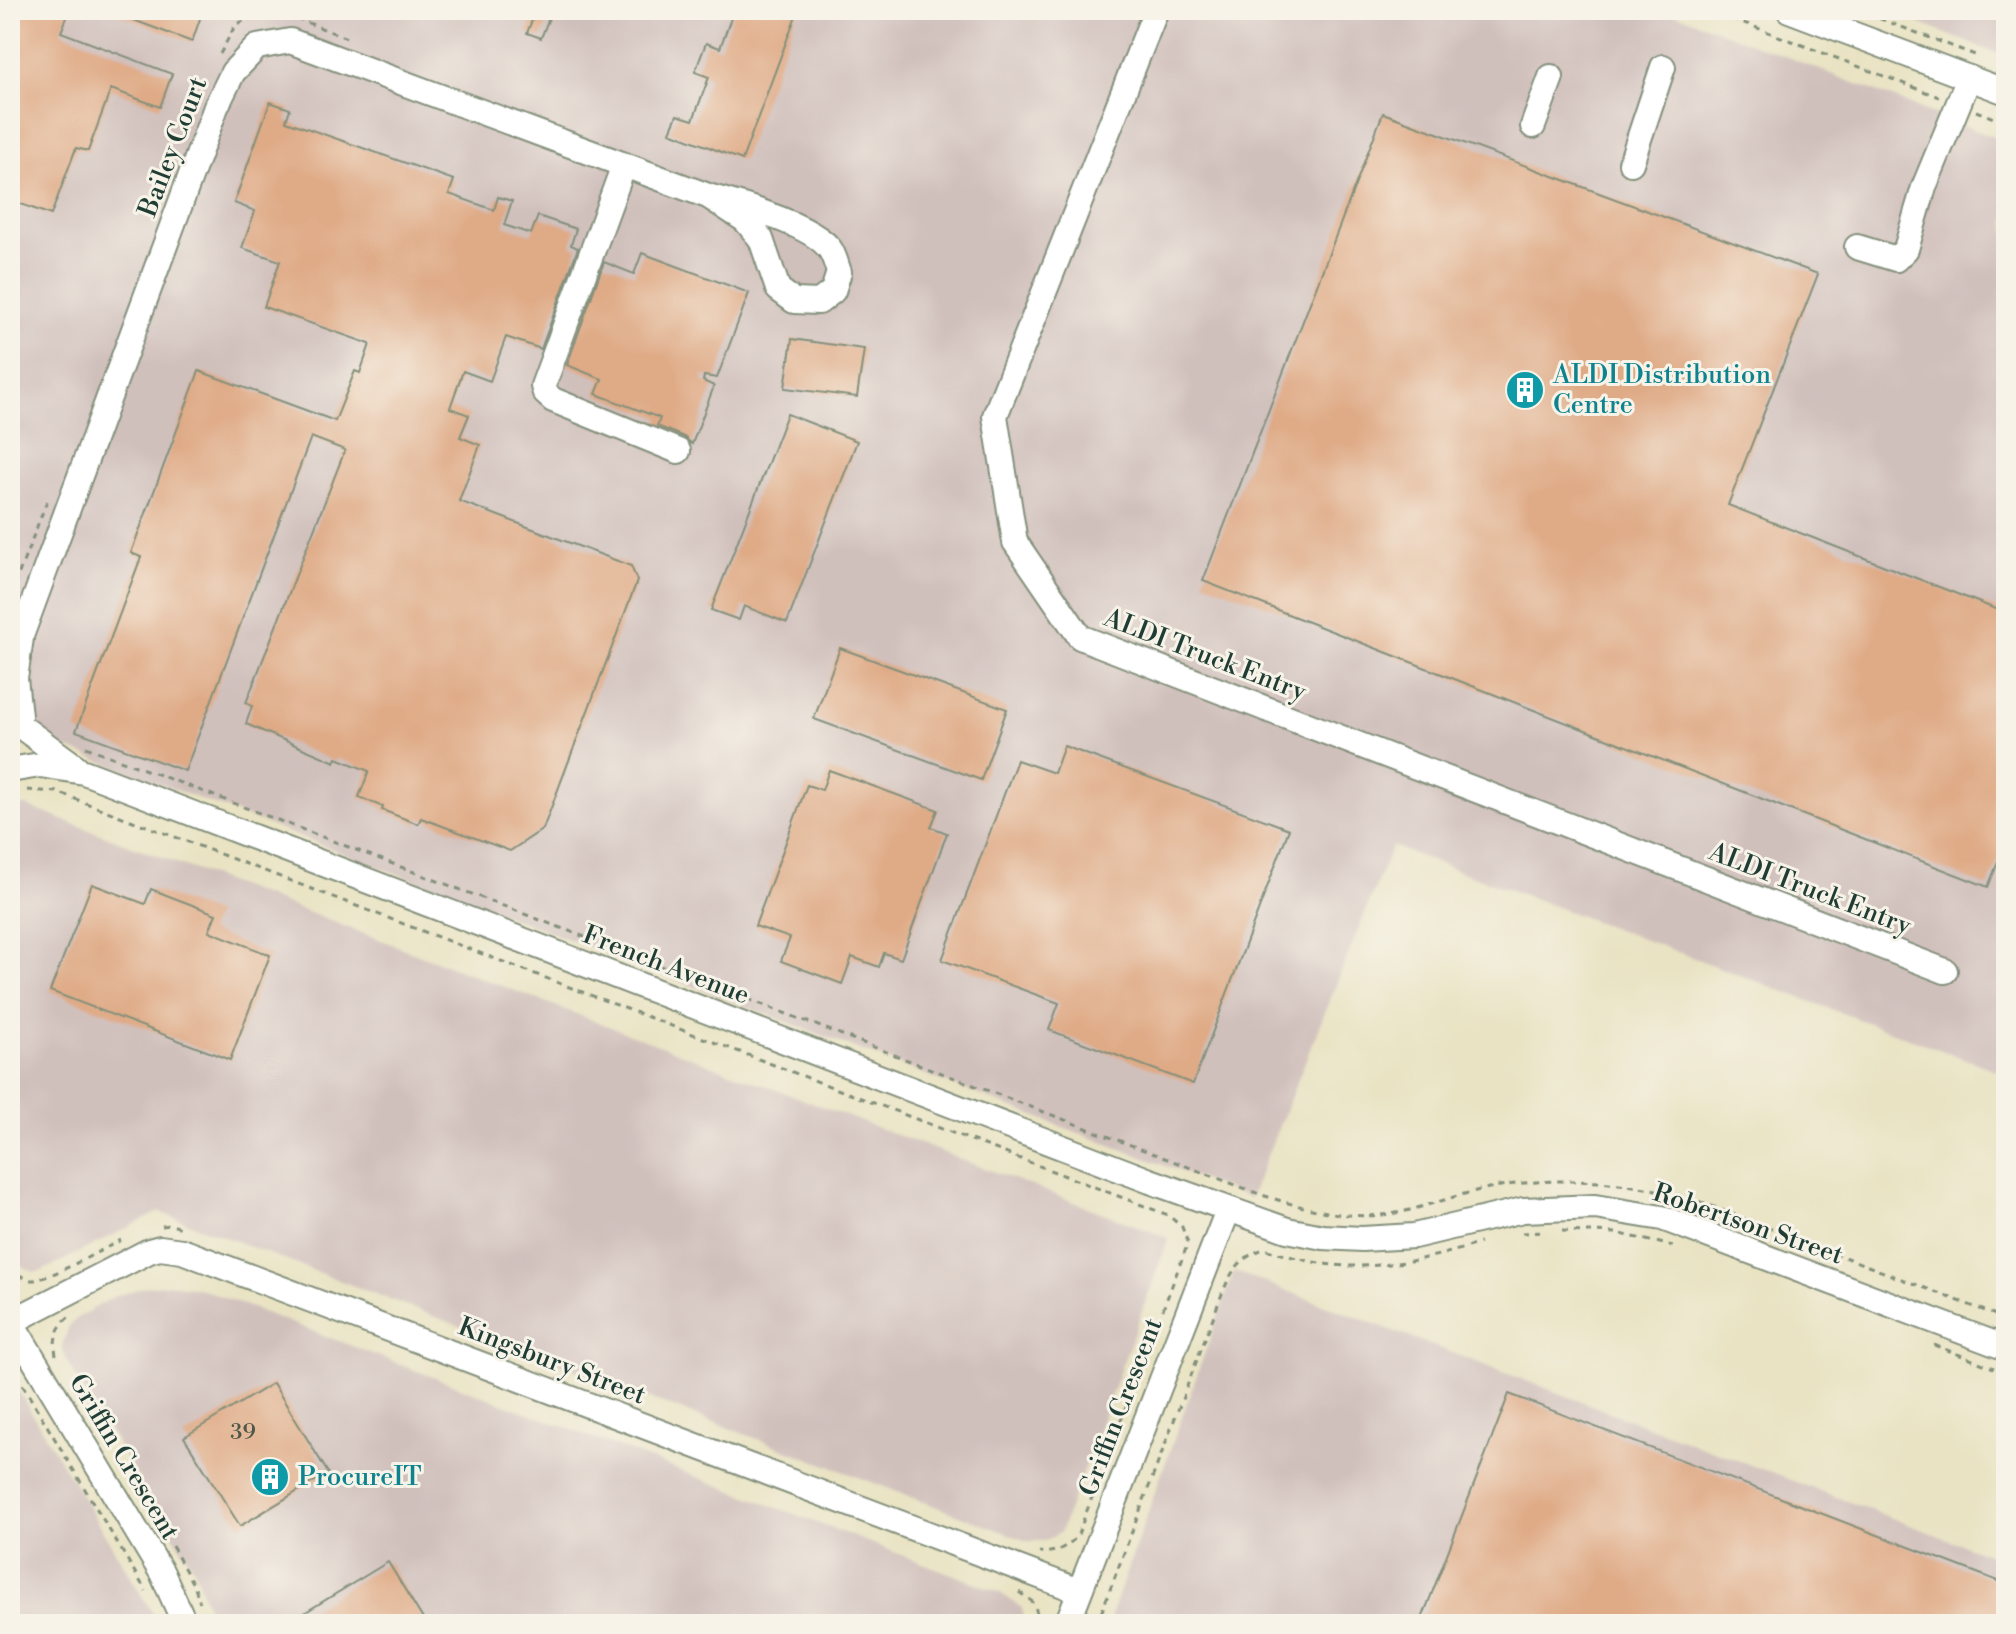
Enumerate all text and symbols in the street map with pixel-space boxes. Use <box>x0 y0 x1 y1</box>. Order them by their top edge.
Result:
street label: Bailey Court <box>131 73 214 222</box>
place label: ALDI Distribution Centre <box>1552 359 1771 421</box>
building icon: ALDI Distribution Centre <box>1504 369 1546 411</box>
street label: ALDI Truck Entry <box>1098 601 1311 708</box>
street label: ALDI Truck Entry <box>1703 835 1916 942</box>
street label: French Avenue <box>578 919 754 1011</box>
street label: Robertson Street <box>1649 1176 1847 1272</box>
street label: Kingsbury Street <box>454 1311 650 1411</box>
street label: Griffin Crescent <box>1072 1313 1170 1501</box>
street label: Griffin Crescent <box>62 1368 186 1546</box>
house number: 39 <box>230 1419 256 1446</box>
building icon: ProcureIT <box>249 1456 291 1498</box>
place label: ProcureIT <box>298 1461 422 1493</box>

